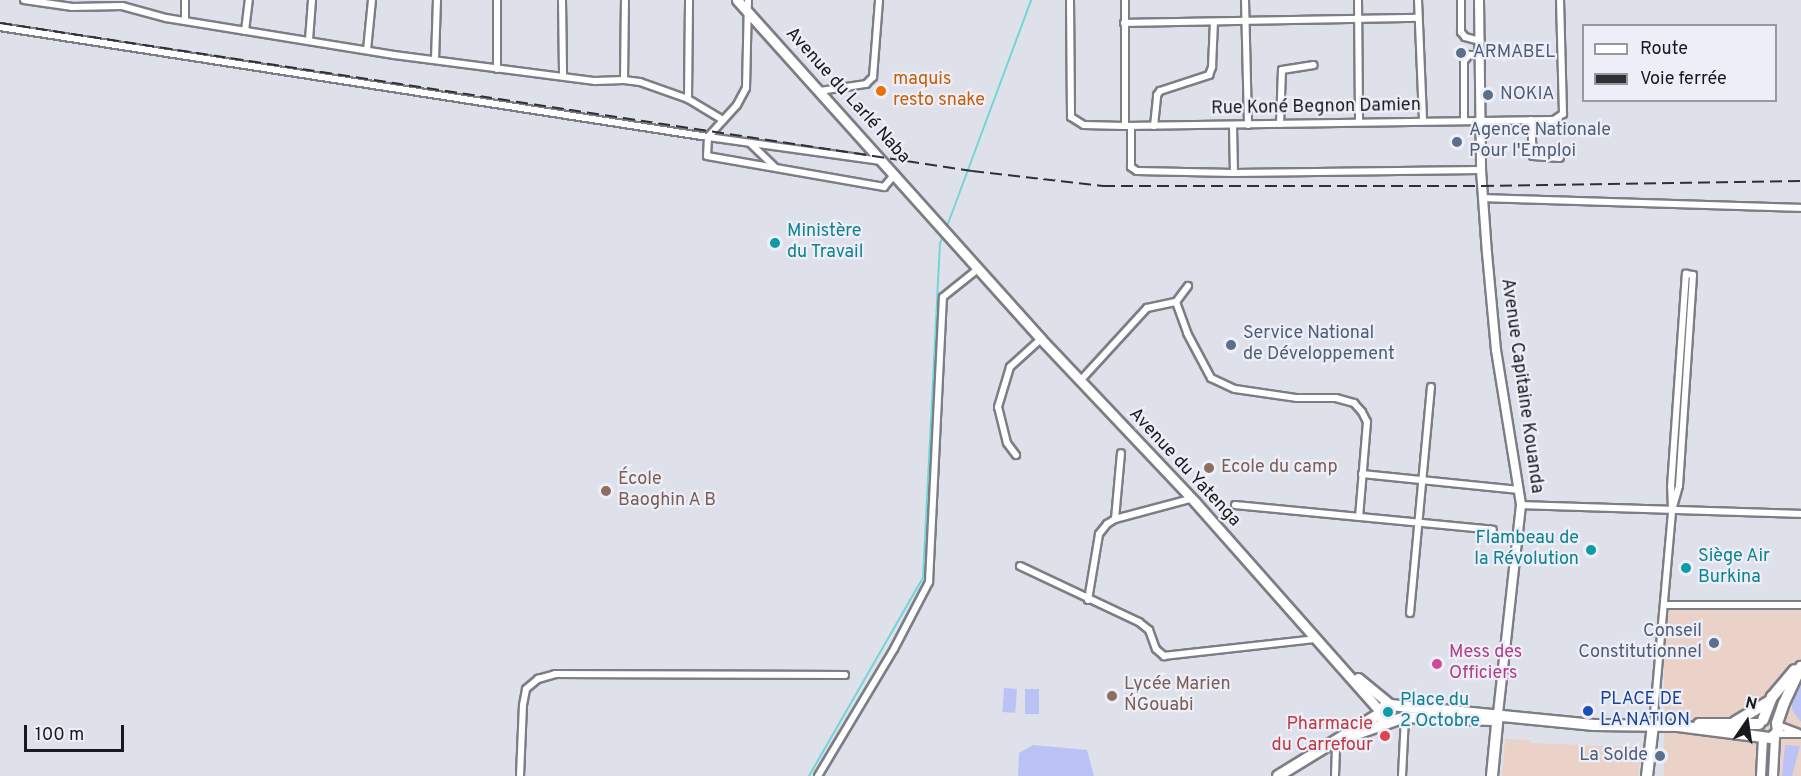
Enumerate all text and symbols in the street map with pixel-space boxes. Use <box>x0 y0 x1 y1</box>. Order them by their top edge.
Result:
street label: Avenue du Larlé Naba <box>780 23 914 169</box>
legend <box>1582 24 1777 102</box>
text: Route <box>1640 38 1688 61</box>
place label: ARMABEL <box>1473 42 1555 64</box>
marker: ARMABEL <box>1454 46 1468 60</box>
text: Voie ferrée <box>1640 68 1727 91</box>
place label: maquis resto snake <box>893 70 985 112</box>
marker: maquis resto snake <box>874 84 888 98</box>
place label: NOKIA <box>1500 84 1555 106</box>
marker: NOKIA <box>1481 88 1495 102</box>
street label: Rue Koné Begnon Damien <box>1211 95 1421 121</box>
place label: Agence Nationale Pour l'Emploi <box>1469 121 1611 164</box>
marker: Agence Nationale Pour l'Emploi <box>1450 135 1464 149</box>
place label: Ministère du Travail <box>787 222 864 264</box>
marker: Ministère du Travail <box>768 236 782 250</box>
street label: Avenue Capitaine Kouanda <box>1495 277 1547 495</box>
place label: Service National de Développement <box>1243 324 1395 366</box>
marker: Service National de Développement <box>1224 338 1238 352</box>
street label: Avenue du Yatenga <box>1123 404 1245 532</box>
place label: Ecole du camp <box>1221 457 1338 479</box>
marker: Ecole du camp <box>1202 461 1216 475</box>
place label: École Baoghin A B <box>618 470 718 512</box>
marker: École Baoghin A B <box>599 484 613 498</box>
place label: Flambeau de la Révolution <box>1474 529 1579 572</box>
marker: Flambeau de la Révolution <box>1584 543 1598 557</box>
place label: Siège Air Burkina <box>1698 547 1771 590</box>
marker: Siège Air Burkina <box>1679 561 1693 575</box>
place label: Conseil Constitutionnel <box>1578 622 1702 664</box>
marker: Conseil Constitutionnel <box>1707 636 1721 650</box>
place label: Mess des Officiers <box>1449 643 1522 686</box>
marker: Mess des Officiers <box>1430 657 1444 671</box>
place label: Lycée Marien N´Gouabi <box>1124 675 1231 718</box>
marker: Lycée Marien N´Gouabi <box>1105 689 1119 703</box>
place label: PLACE DE LA NATION <box>1600 690 1691 732</box>
place label: Place du 2 Octobre <box>1400 691 1480 734</box>
north arrow <box>1717 692 1777 752</box>
text: N <box>1743 693 1759 715</box>
marker: PLACE DE LA NATION <box>1581 704 1595 718</box>
marker: Place du 2 Octobre <box>1381 705 1395 719</box>
scale bar <box>27 713 128 751</box>
place label: Pharmacie du Carrefour <box>1272 715 1373 758</box>
text: 100 m <box>35 724 84 747</box>
marker: Pharmacie du Carrefour <box>1378 729 1392 743</box>
place label: La Solde <box>1579 745 1648 767</box>
marker: La Solde <box>1653 749 1667 763</box>

